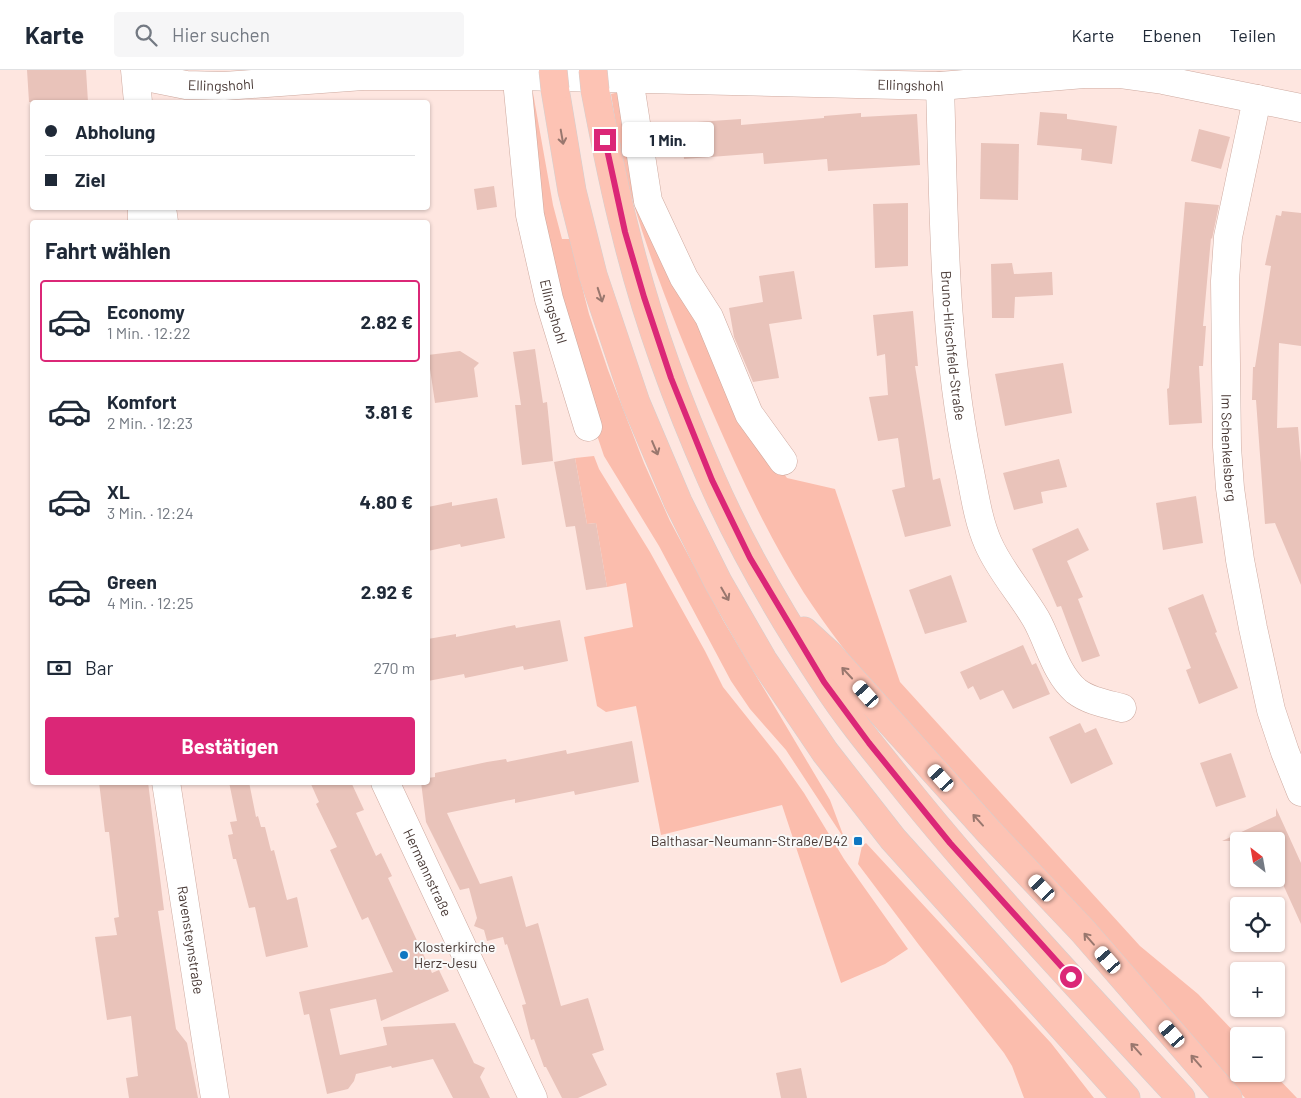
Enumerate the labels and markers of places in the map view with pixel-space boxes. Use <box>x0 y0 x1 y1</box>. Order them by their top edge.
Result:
place label: Balthasar-Neumann-Straße/B42 <box>651 832 848 849</box>
marker: Balthasar-Neumann-Straße/B42 <box>852 835 864 847</box>
place label: Klosterkirche Herz-Jesu <box>414 938 495 971</box>
marker: Klosterkirche Herz-Jesu <box>398 949 410 961</box>

